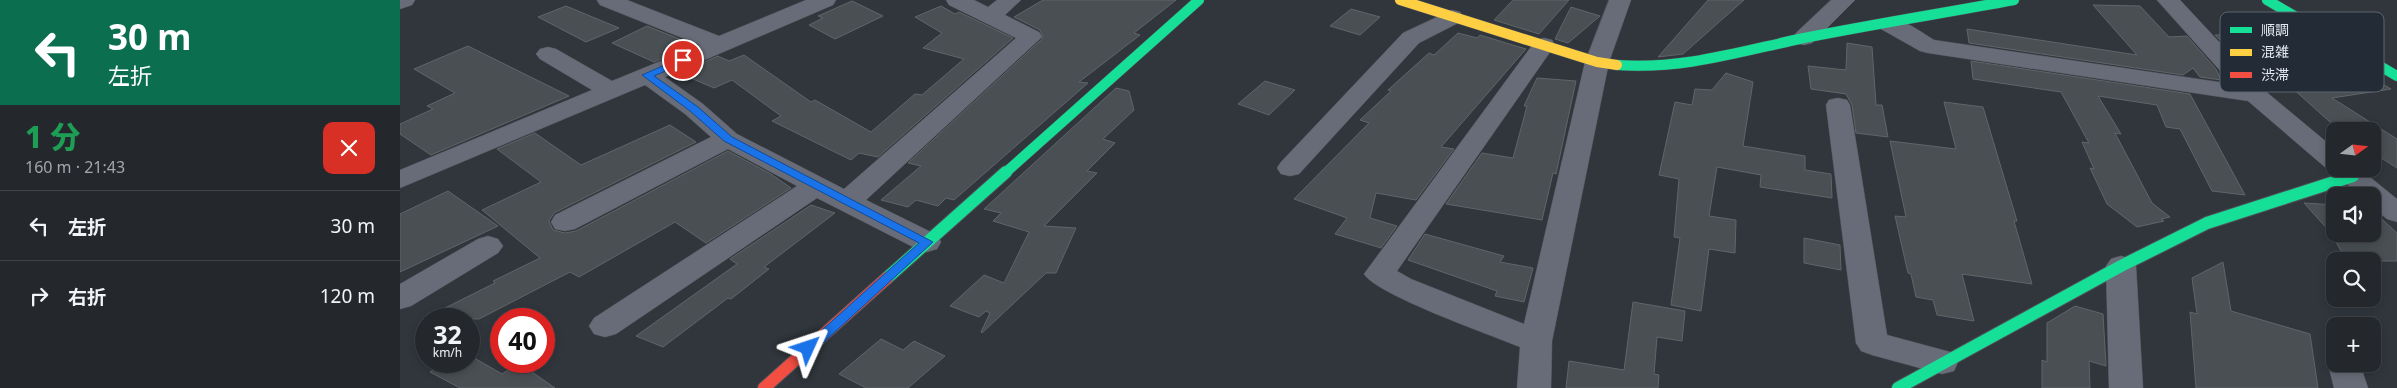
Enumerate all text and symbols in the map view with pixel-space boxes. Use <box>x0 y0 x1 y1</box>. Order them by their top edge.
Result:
legend <box>2220 12 2384 92</box>
text: 30 m <box>108 13 191 60</box>
icon: left <box>25 20 90 85</box>
text: 順調 <box>2261 20 2289 39</box>
pin <box>662 39 704 81</box>
text: 混雑 <box>2261 42 2289 61</box>
icon: arrive <box>669 46 697 74</box>
text: 左折 <box>108 60 152 90</box>
text: 渋滞 <box>2261 65 2289 84</box>
text: 1 分 <box>25 116 80 157</box>
button: close <box>323 122 375 174</box>
north arrow <box>2326 122 2381 178</box>
map controls <box>2326 122 2381 372</box>
text: 160 m · 21:43 <box>25 156 125 178</box>
button: sound <box>2326 187 2381 242</box>
icon: left <box>25 212 53 240</box>
text: 30 m <box>331 213 375 239</box>
text: 左折 <box>68 214 106 240</box>
button: search <box>2326 252 2381 307</box>
icon: right <box>25 282 53 310</box>
text: 120 m <box>320 283 375 309</box>
text: 右折 <box>68 284 106 310</box>
speed limit sign: 40 <box>490 308 555 373</box>
text: 32 <box>433 317 462 351</box>
button: + <box>2326 317 2381 372</box>
position arrow <box>781 321 833 373</box>
text: km/h <box>433 344 462 361</box>

